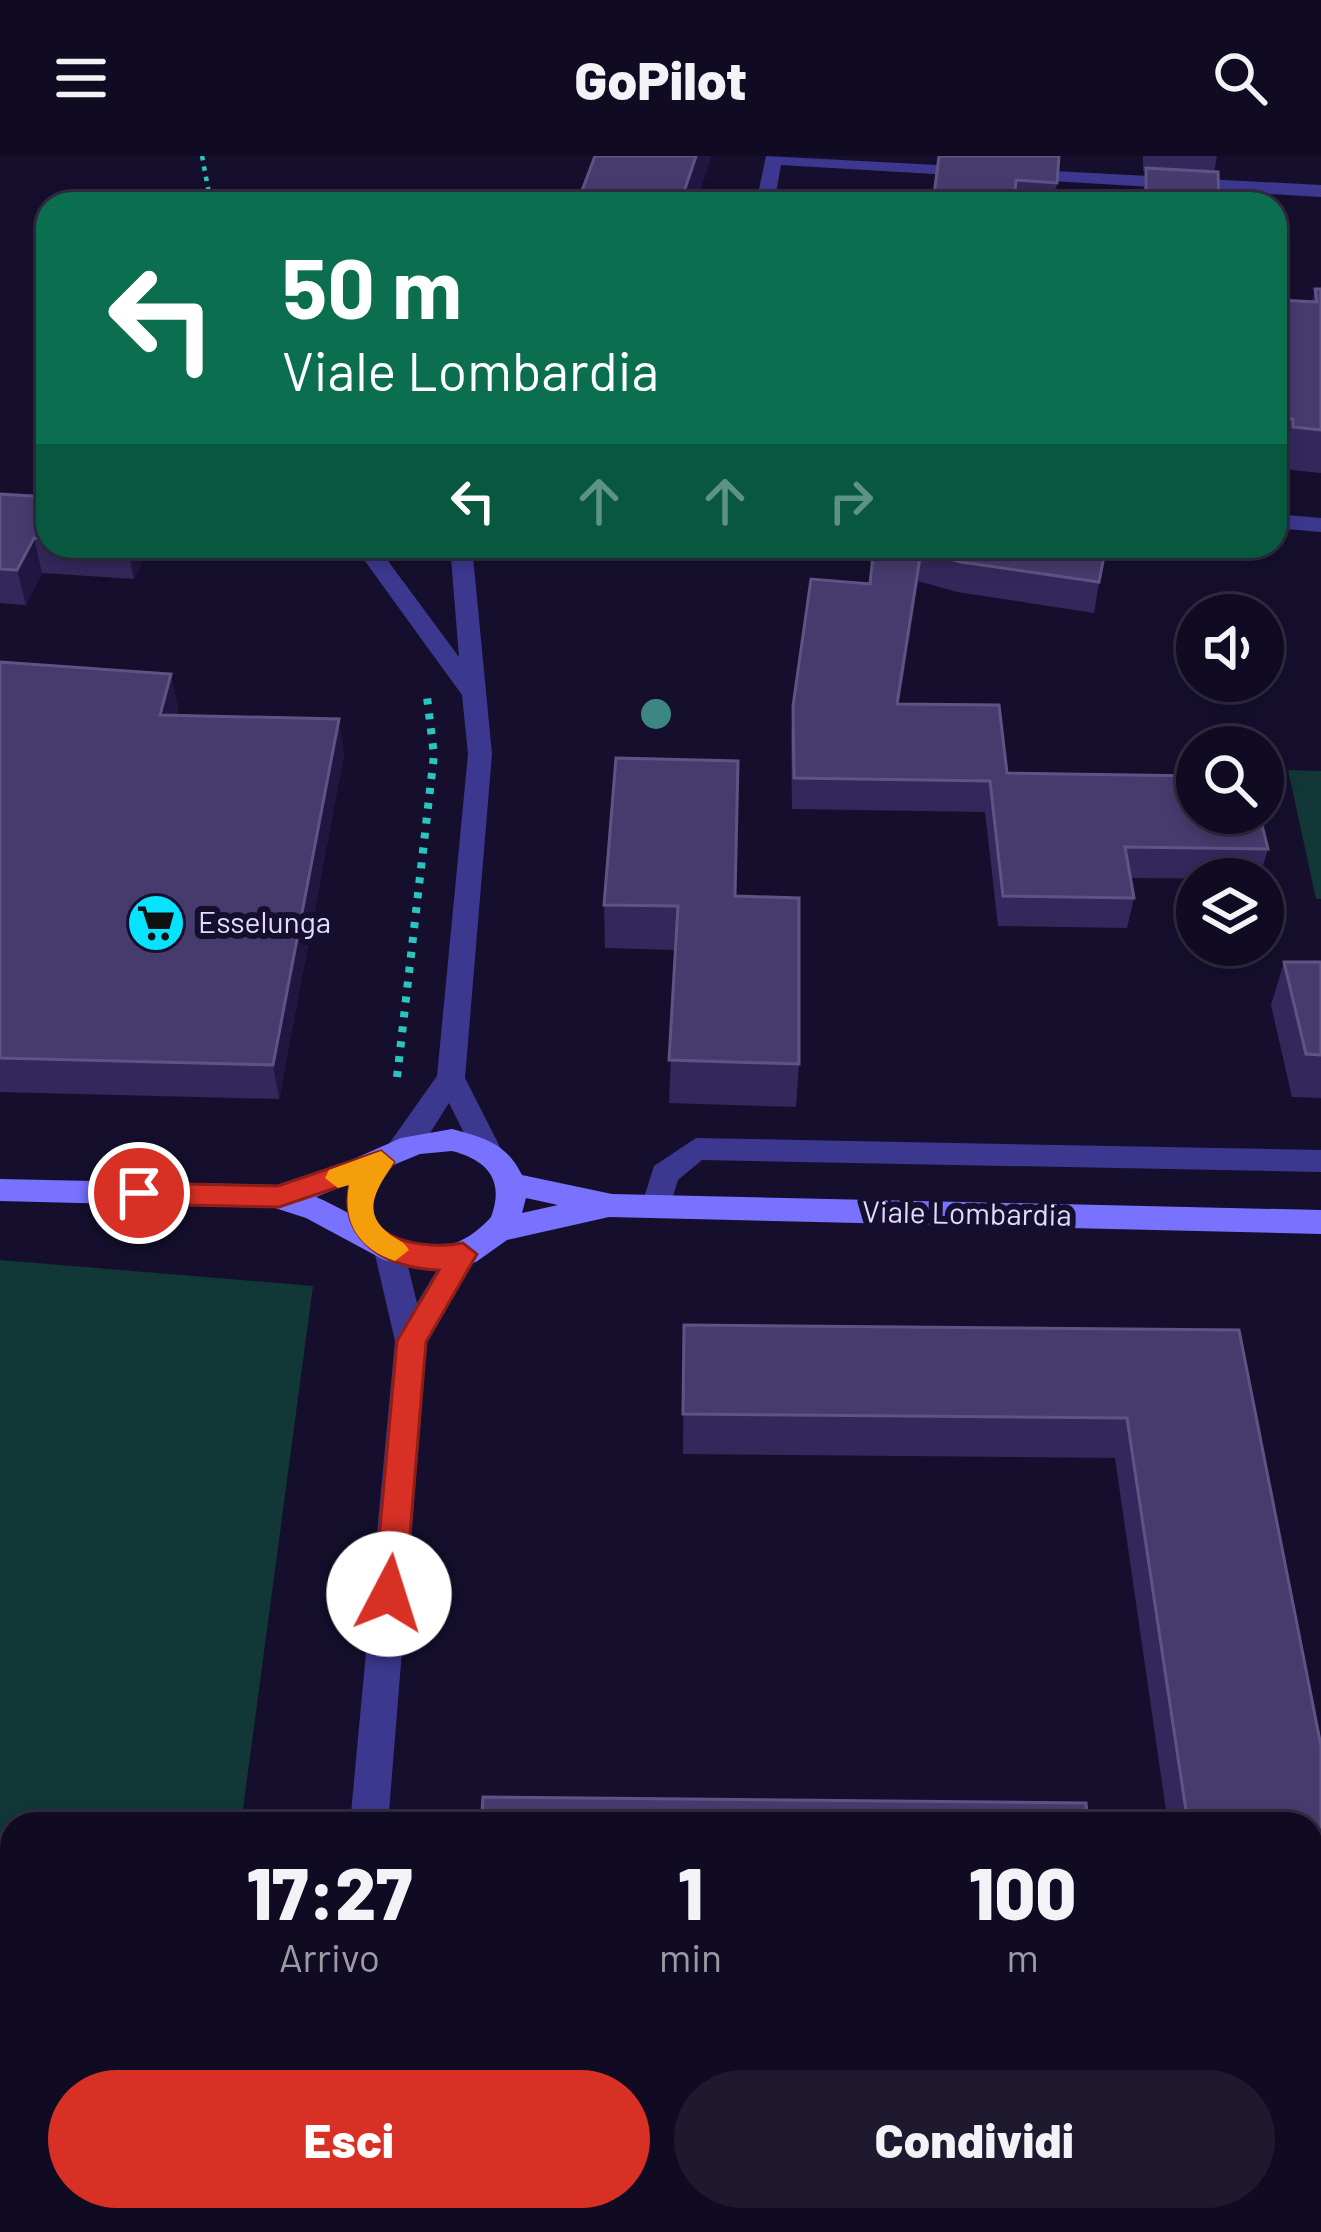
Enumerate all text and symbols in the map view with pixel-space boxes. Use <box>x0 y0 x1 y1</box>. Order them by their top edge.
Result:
icon: menu <box>48 45 114 111</box>
icon: search <box>1207 45 1273 111</box>
text: GoPilot <box>574 46 747 111</box>
text: 50 m <box>282 235 462 336</box>
icon: left <box>84 240 240 396</box>
text: Viale Lombardia <box>282 337 659 402</box>
icon: left <box>440 468 506 534</box>
icon: ahead <box>566 468 632 534</box>
icon: ahead <box>692 468 758 534</box>
icon: right <box>818 468 884 534</box>
map controls <box>1176 594 1284 966</box>
button: sound <box>1176 594 1284 702</box>
button: search <box>1176 726 1284 834</box>
button: layers <box>1176 858 1284 966</box>
supermarket icon: Esselunga <box>125 892 187 954</box>
place label: Esselunga <box>198 903 331 939</box>
pin <box>88 1142 190 1244</box>
icon: arrive <box>106 1160 172 1226</box>
street label: Viale Lombardia <box>862 1192 1072 1232</box>
position arrow <box>326 1531 452 1657</box>
text: 17:27 <box>247 1848 412 1934</box>
text: 1 <box>678 1848 703 1934</box>
text: 100 <box>969 1848 1076 1934</box>
text: Arrivo <box>279 1933 380 1980</box>
text: min <box>659 1933 722 1980</box>
text: m <box>1006 1933 1039 1980</box>
button: Esci <box>48 2070 650 2208</box>
button: Condividi <box>674 2070 1275 2208</box>

